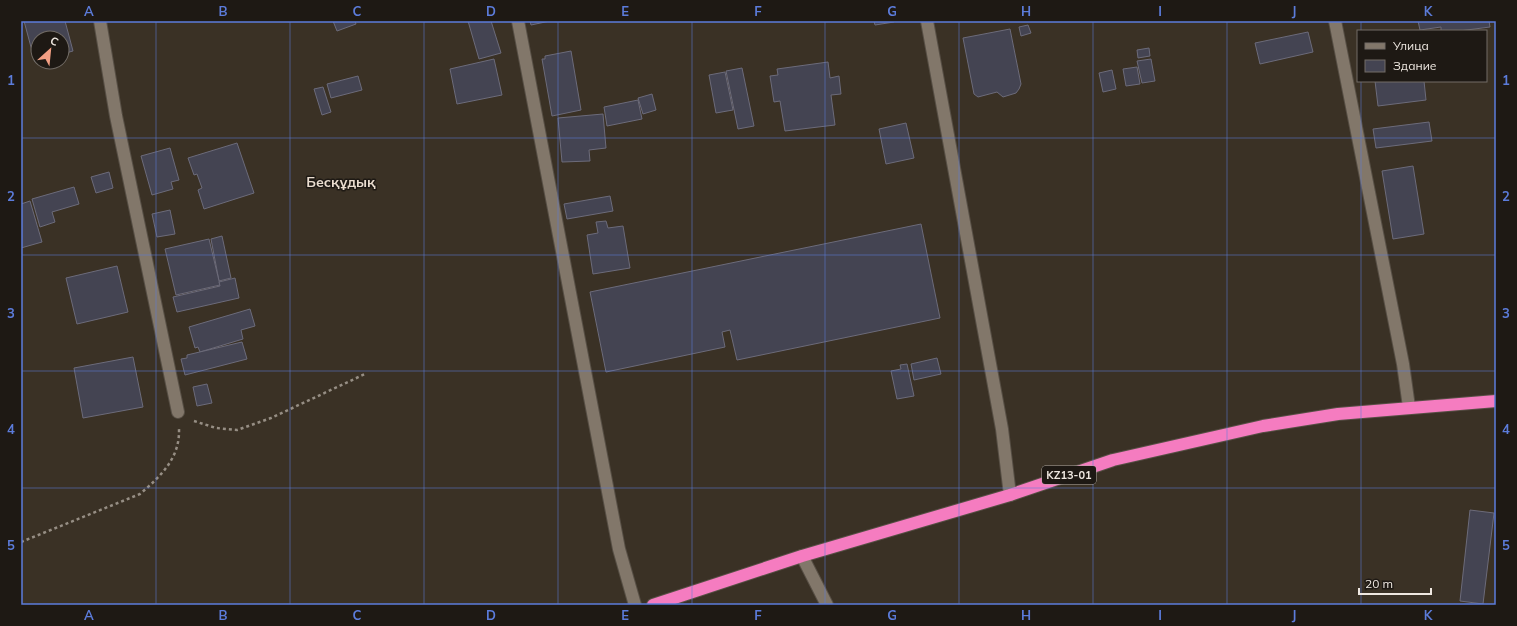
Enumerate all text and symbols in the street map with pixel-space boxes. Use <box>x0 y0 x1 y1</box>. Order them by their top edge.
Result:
text: A <box>84 3 94 19</box>
text: B <box>219 3 228 19</box>
text: C <box>353 3 362 19</box>
text: D <box>486 3 496 19</box>
text: E <box>621 3 629 19</box>
text: F <box>754 3 762 19</box>
text: G <box>887 3 897 19</box>
text: H <box>1021 3 1031 19</box>
text: I <box>1158 3 1162 19</box>
text: J <box>1292 3 1296 19</box>
text: K <box>1424 3 1434 19</box>
north arrow <box>30 30 70 70</box>
legend <box>1357 30 1487 82</box>
text: С <box>48 33 61 49</box>
text: Улица <box>1392 38 1429 53</box>
text: Здание <box>1393 58 1437 73</box>
text: 1 <box>7 72 15 88</box>
text: 1 <box>1502 72 1510 88</box>
district label: Бесқұдық <box>306 173 376 191</box>
text: 2 <box>7 188 15 204</box>
text: 2 <box>1502 188 1510 204</box>
text: 3 <box>7 305 15 321</box>
text: 3 <box>1502 305 1510 321</box>
text: 4 <box>7 421 15 437</box>
text: 4 <box>1502 421 1510 437</box>
road number: KZ13-01 <box>1042 466 1096 484</box>
text: 5 <box>7 537 15 553</box>
text: 5 <box>1502 537 1510 553</box>
scale bar <box>1359 570 1431 596</box>
text: 20 m <box>1365 576 1393 591</box>
text: A <box>84 607 94 623</box>
text: B <box>219 607 228 623</box>
text: C <box>353 607 362 623</box>
text: D <box>486 607 496 623</box>
text: E <box>621 607 629 623</box>
text: F <box>754 607 762 623</box>
text: G <box>887 607 897 623</box>
text: H <box>1021 607 1031 623</box>
text: I <box>1158 607 1162 623</box>
text: J <box>1292 607 1296 623</box>
text: K <box>1424 607 1434 623</box>

